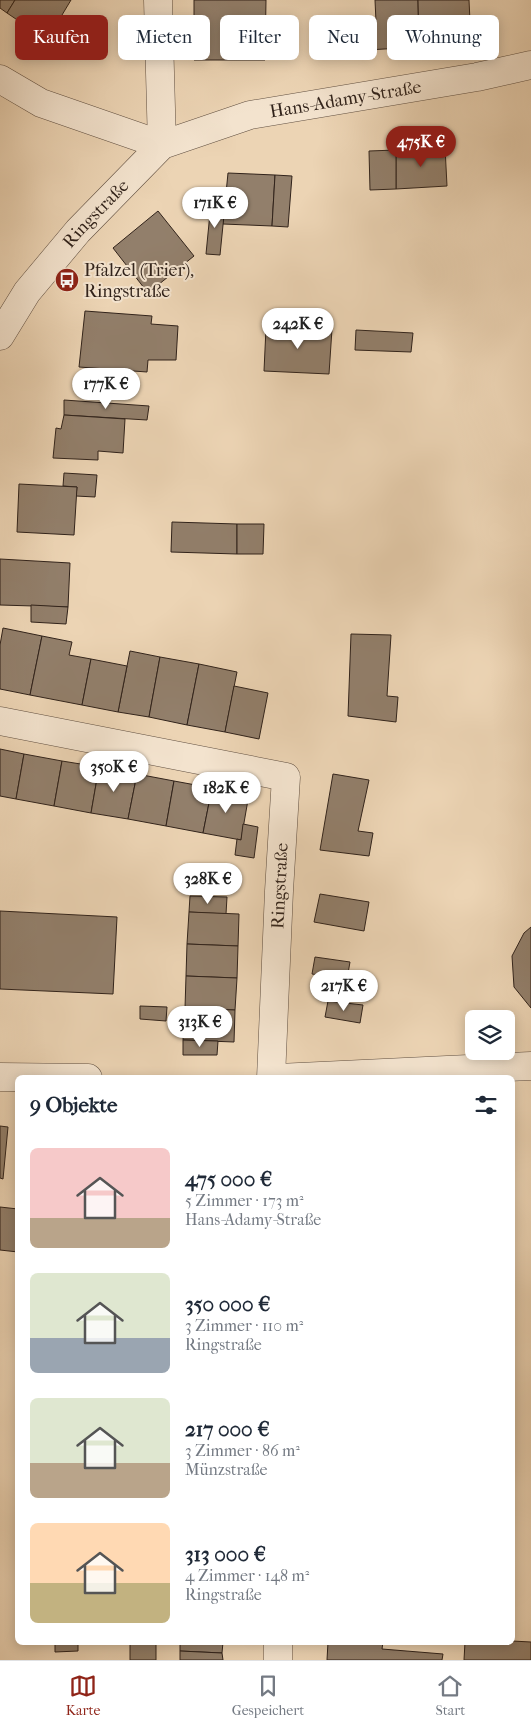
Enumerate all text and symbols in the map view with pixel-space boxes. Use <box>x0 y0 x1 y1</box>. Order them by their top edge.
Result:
chip: Kaufen <box>15 15 108 60</box>
chip: Mieten <box>118 15 210 60</box>
chip: Filter <box>220 15 299 60</box>
chip: Neu <box>309 15 377 60</box>
chip: Wohnung <box>387 15 499 60</box>
street label: Hans-Adamy-Straße <box>268 76 423 122</box>
pin: 475K € <box>380 126 462 168</box>
text: 475K € <box>397 132 445 151</box>
street label: Ringstraße <box>58 175 133 252</box>
pin: 171K € <box>174 186 256 229</box>
text: 171K € <box>193 193 237 212</box>
place label: Pfalzel (Trier), Ringstraße <box>84 260 194 302</box>
bus stop icon: Pfalzel (Trier), Ringstraße <box>54 267 80 293</box>
pin: 242K € <box>257 308 339 350</box>
text: 242K € <box>273 314 323 333</box>
pin: 177K € <box>65 368 147 410</box>
text: 177K € <box>83 374 129 393</box>
pin: 350K € <box>73 750 155 793</box>
text: 350K € <box>91 757 137 776</box>
pin: 182K € <box>185 772 267 814</box>
text: 182K € <box>203 778 249 797</box>
street label: Ringstraße <box>267 842 293 930</box>
pin: 328K € <box>167 862 249 905</box>
text: 328K € <box>184 869 232 888</box>
pin: 217K € <box>303 970 385 1012</box>
text: 217K € <box>321 976 367 995</box>
pin: 313K € <box>159 1006 241 1048</box>
map controls <box>465 1010 515 1060</box>
button: layers <box>465 1010 515 1060</box>
text: 313K € <box>178 1012 222 1031</box>
icon: filters <box>472 1091 500 1119</box>
text: 9 Objekte <box>30 1093 117 1117</box>
text: 475 000 € <box>185 1167 272 1191</box>
icon: home <box>70 1168 130 1228</box>
text: 5 Zimmer · 173 m² <box>185 1191 303 1210</box>
text: Hans-Adamy-Straße <box>185 1210 321 1229</box>
text: 350 000 € <box>185 1292 270 1316</box>
icon: home <box>70 1293 130 1353</box>
text: 3 Zimmer · 110 m² <box>185 1316 303 1335</box>
text: Ringstraße <box>185 1335 262 1354</box>
text: 217 000 € <box>185 1417 270 1441</box>
icon: home <box>70 1418 130 1478</box>
text: 3 Zimmer · 86 m² <box>185 1441 300 1460</box>
text: Münzstraße <box>185 1460 267 1479</box>
text: 313 000 € <box>185 1542 266 1566</box>
icon: home <box>70 1543 130 1603</box>
text: 4 Zimmer · 148 m² <box>185 1566 309 1585</box>
text: Ringstraße <box>185 1585 262 1604</box>
tab: Karte <box>66 1672 100 1719</box>
tab: Gespeichert <box>232 1672 304 1719</box>
tab: Start <box>436 1672 465 1719</box>

